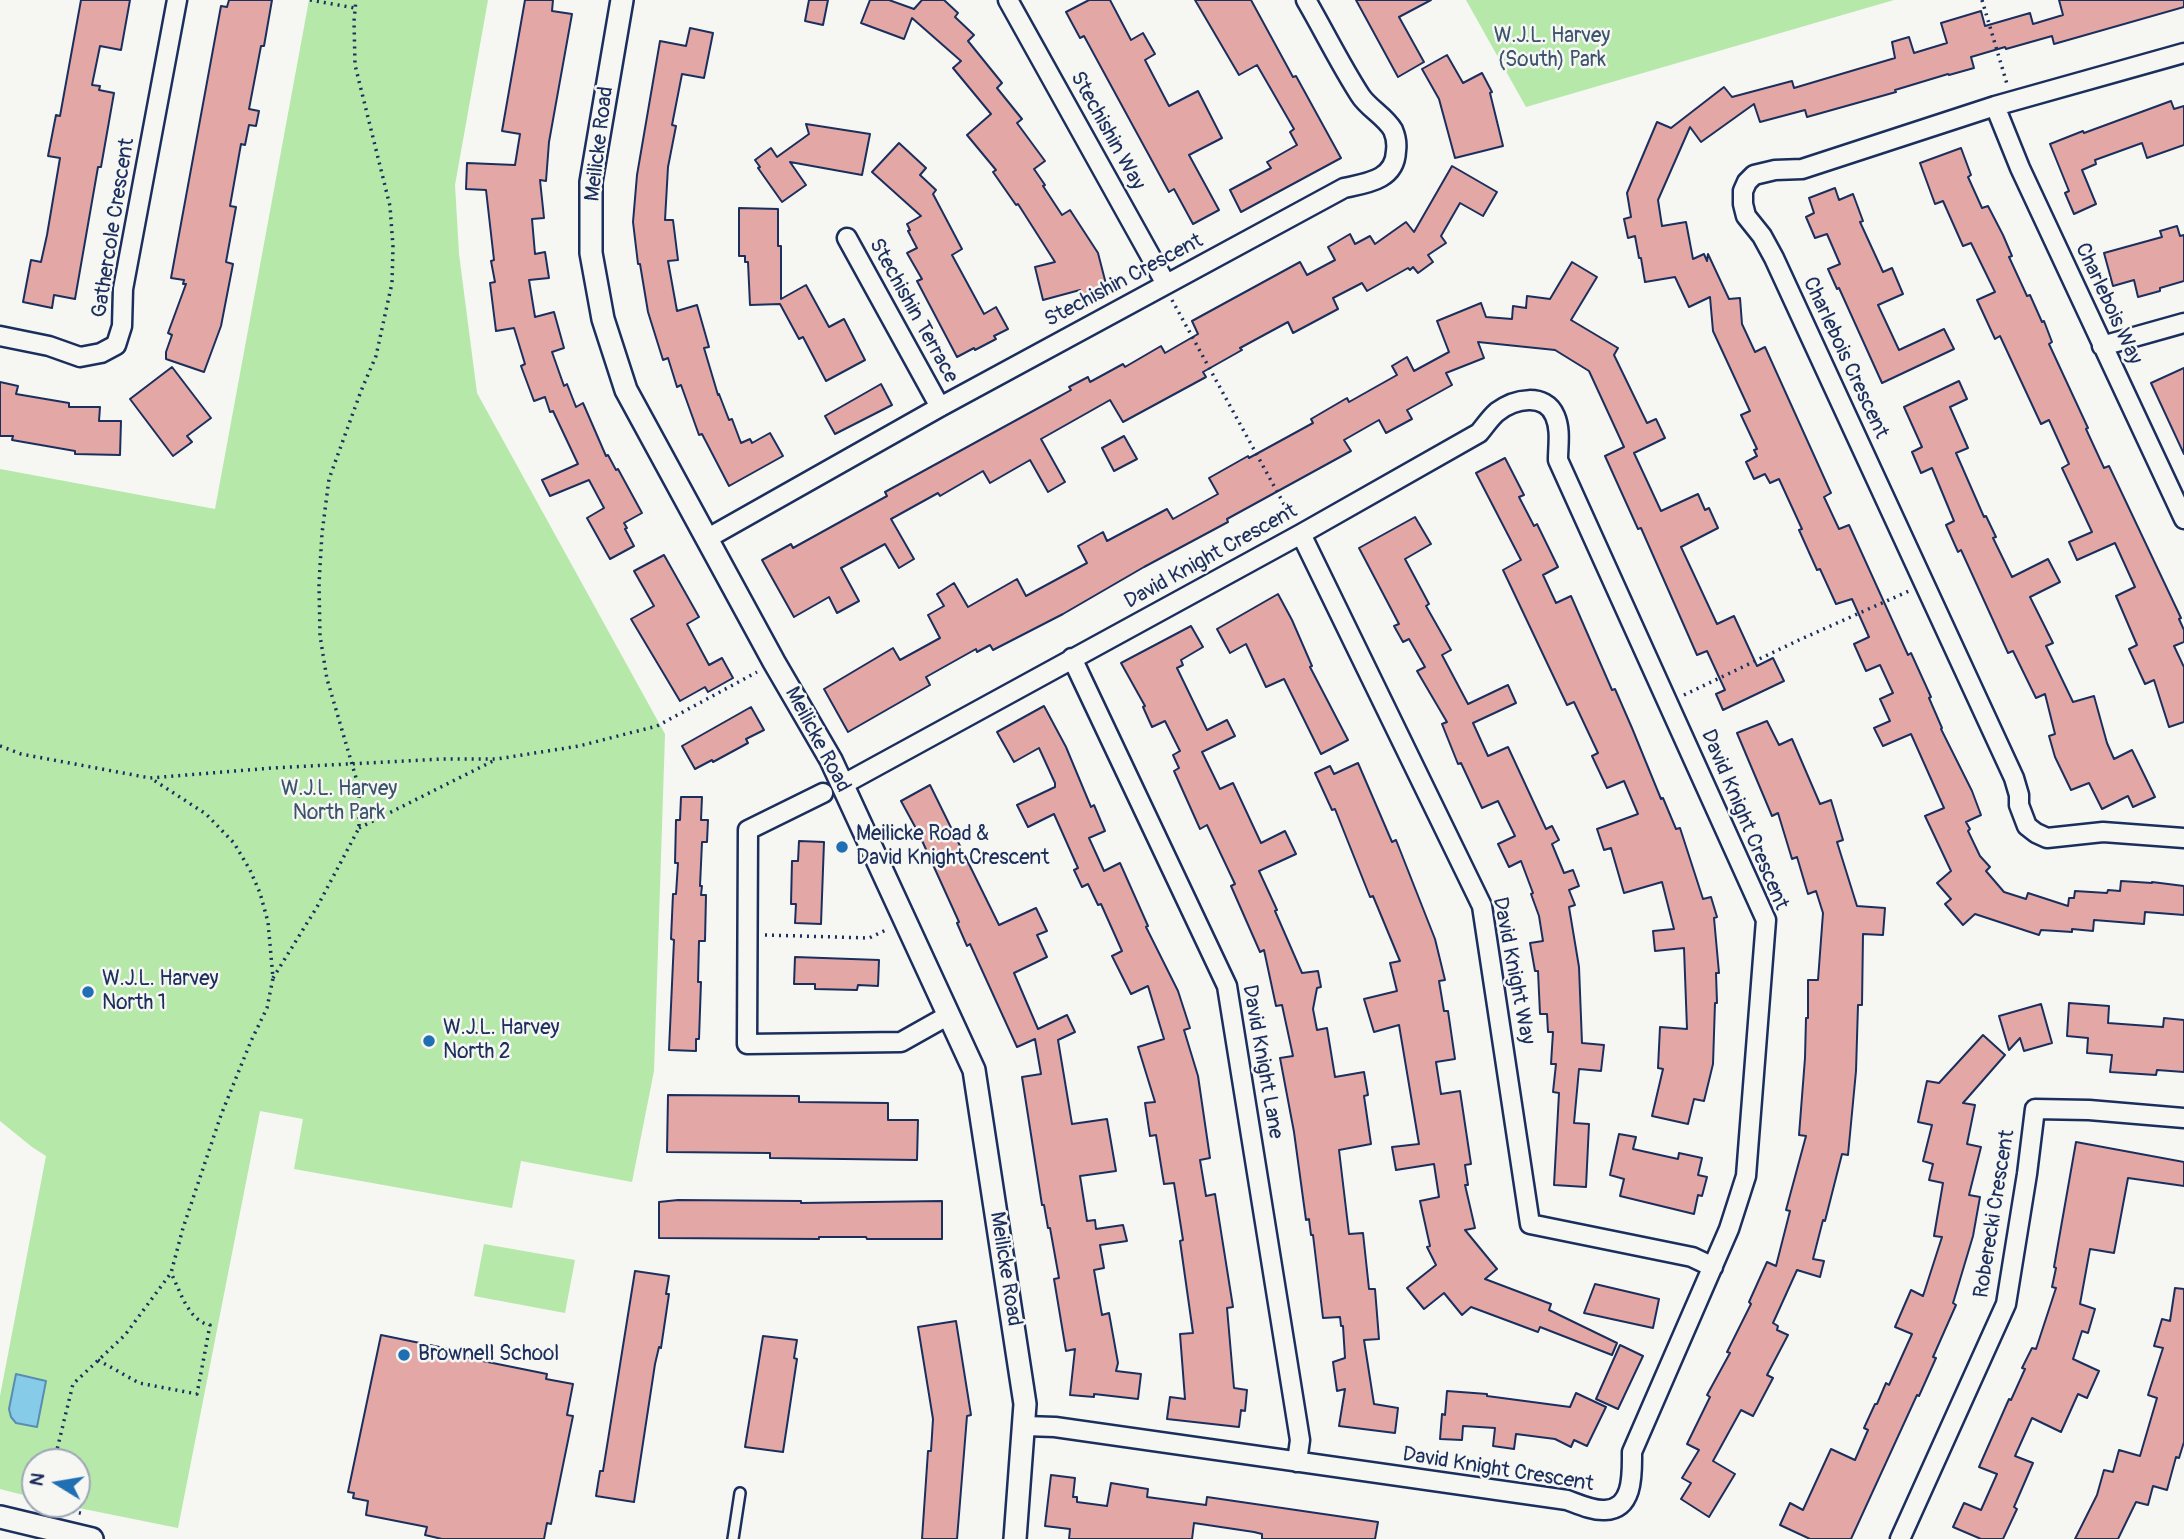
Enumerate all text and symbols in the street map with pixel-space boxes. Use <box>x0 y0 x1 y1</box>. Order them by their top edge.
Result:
park label: W.J.L. Harvey (South) Park <box>1494 24 1610 74</box>
street label: Stechishin Way <box>1064 67 1150 195</box>
street label: Meilicke Road <box>580 85 620 203</box>
street label: Gathercole Crescent <box>87 136 141 320</box>
street label: Stechishin Crescent <box>1041 229 1207 333</box>
street label: Stechishin Terrace <box>863 234 963 388</box>
street label: Charlebois Way <box>2069 239 2147 369</box>
street label: Charlebois Crescent <box>1797 273 1893 443</box>
street label: David Knight Crescent <box>1120 499 1302 615</box>
street label: Meilicke Road <box>779 683 855 797</box>
street label: David Knight Crescent <box>1695 726 1793 914</box>
park label: W.J.L. Harvey North Park <box>281 777 397 827</box>
place label: Meilicke Road & David Knight Crescent <box>856 822 1049 872</box>
marker: Meilicke Road & David Knight Crescent <box>834 839 850 855</box>
street label: David Knight Way <box>1486 895 1540 1047</box>
place label: W.J.L. Harvey North 1 <box>102 967 218 1017</box>
street label: David Knight Lane <box>1236 983 1288 1141</box>
marker: W.J.L. Harvey North 1 <box>80 984 96 1000</box>
place label: W.J.L. Harvey North 2 <box>443 1016 559 1066</box>
marker: W.J.L. Harvey North 2 <box>421 1033 437 1049</box>
street label: Roberecki Crescent <box>1969 1128 2021 1300</box>
street label: Meilicke Road <box>983 1210 1027 1328</box>
place label: Brownell School <box>418 1342 559 1368</box>
marker: Brownell School <box>396 1347 412 1363</box>
street label: David Knight Crescent <box>1401 1442 1595 1498</box>
north arrow <box>21 1448 91 1518</box>
text: N <box>24 1471 50 1488</box>

